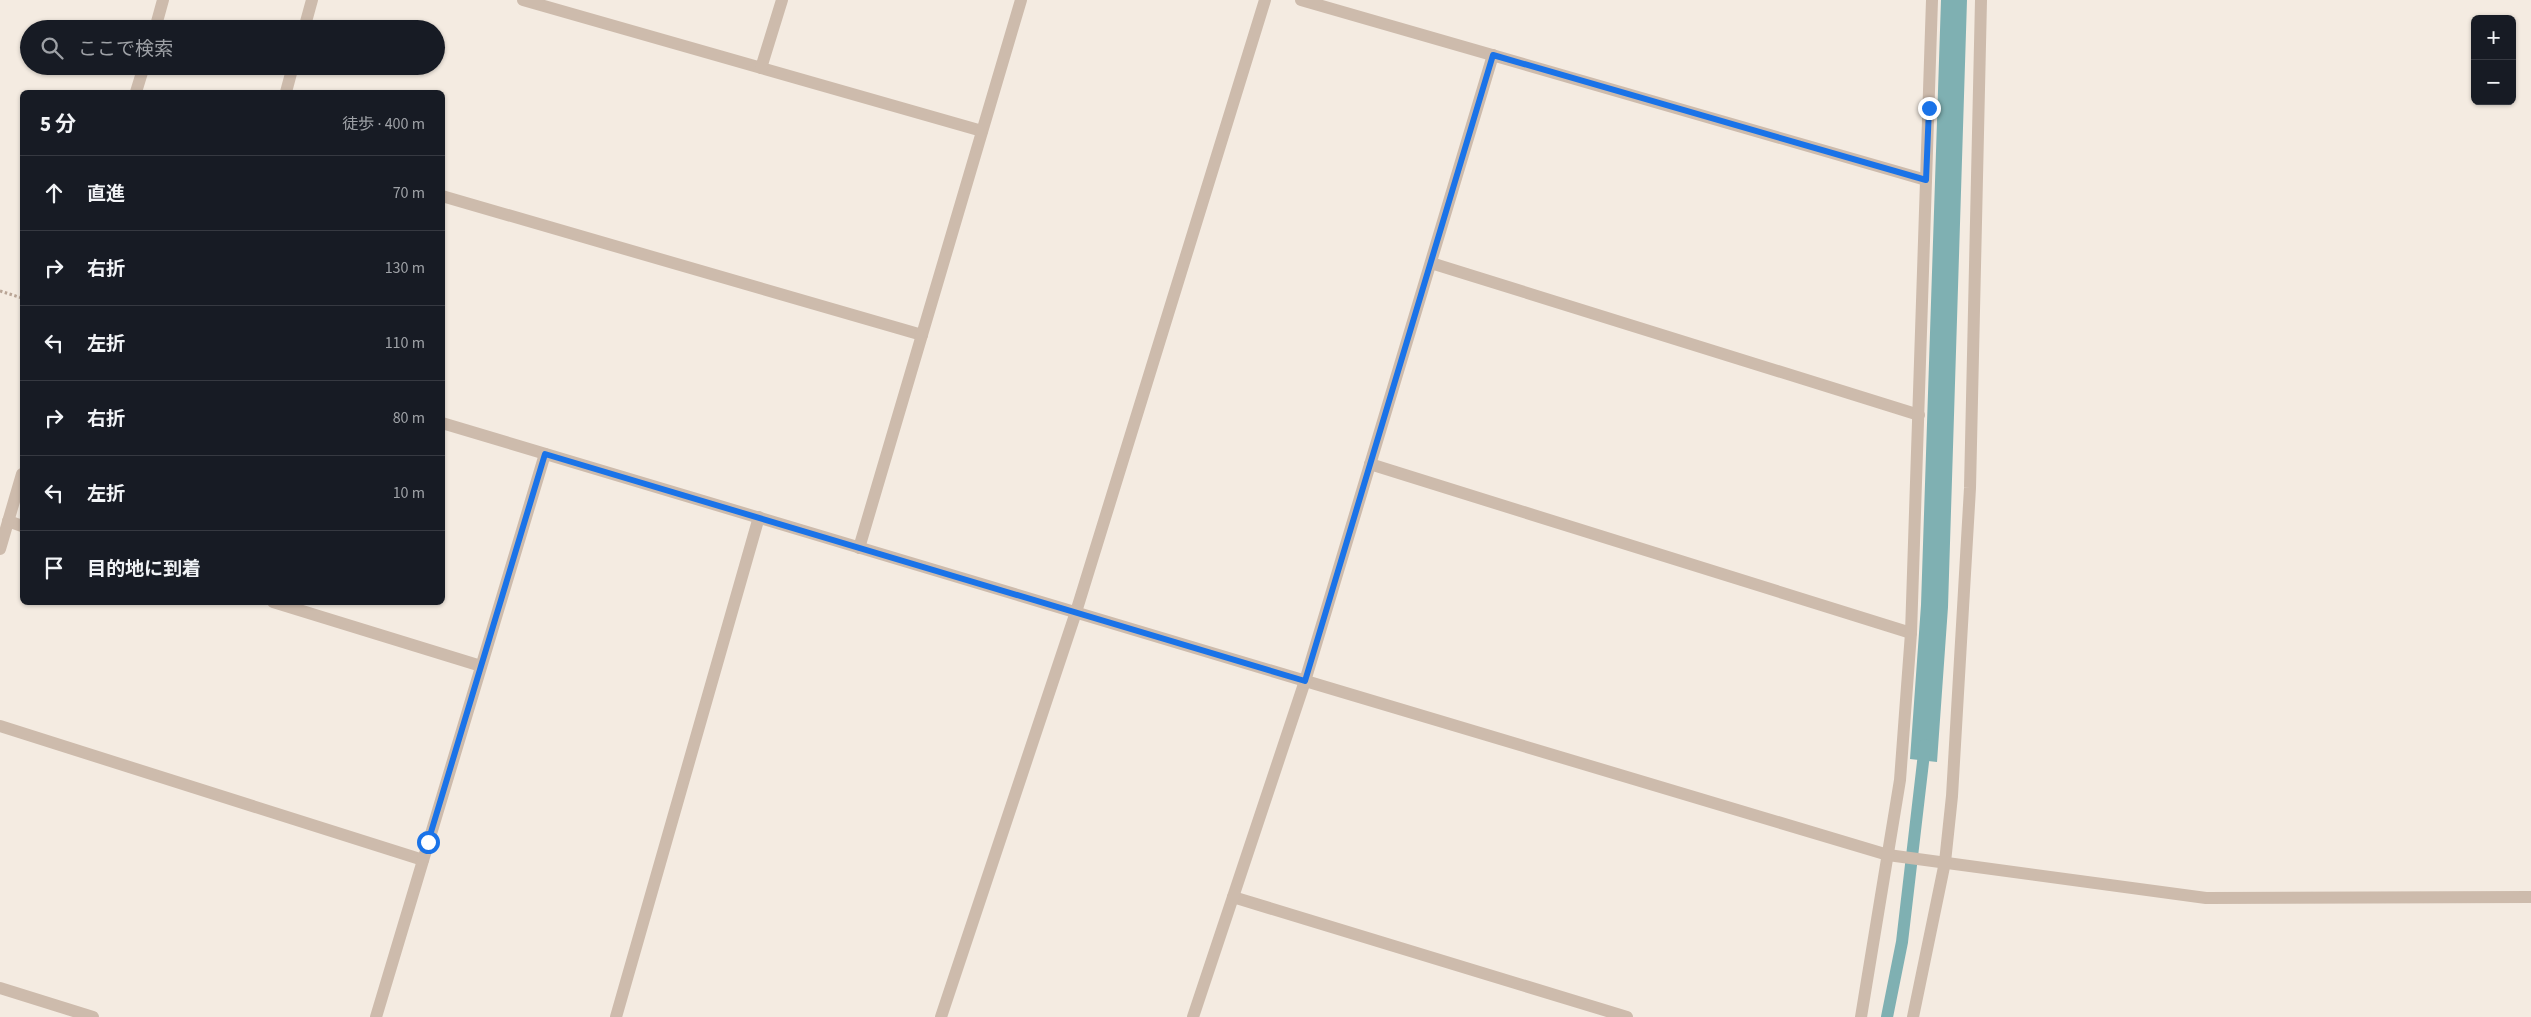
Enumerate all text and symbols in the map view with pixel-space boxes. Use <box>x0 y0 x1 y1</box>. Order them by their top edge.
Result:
map controls <box>2471 15 2516 105</box>
button: + <box>2471 15 2516 60</box>
search box <box>20 20 445 75</box>
icon: search <box>38 34 66 62</box>
text: ここで検索 <box>78 36 173 63</box>
button: − <box>2471 60 2516 105</box>
route end <box>1918 97 1941 120</box>
text: 5 分 <box>40 109 76 139</box>
text: 徒歩 · 400 m <box>342 113 425 135</box>
icon: ahead <box>40 179 68 207</box>
text: 直進 <box>87 181 125 208</box>
text: 70 m <box>393 182 425 204</box>
icon: right <box>40 254 68 282</box>
text: 右折 <box>87 256 125 283</box>
text: 130 m <box>385 257 425 279</box>
icon: left <box>40 329 68 357</box>
text: 左折 <box>87 331 125 358</box>
text: 110 m <box>385 332 425 354</box>
icon: right <box>40 404 68 432</box>
text: 右折 <box>87 406 125 433</box>
text: 80 m <box>393 407 425 429</box>
icon: left <box>40 479 68 507</box>
text: 左折 <box>87 481 125 508</box>
text: 10 m <box>393 482 425 504</box>
icon: arrive <box>40 554 68 582</box>
text: 目的地に到着 <box>87 556 201 583</box>
route start <box>417 831 440 854</box>

